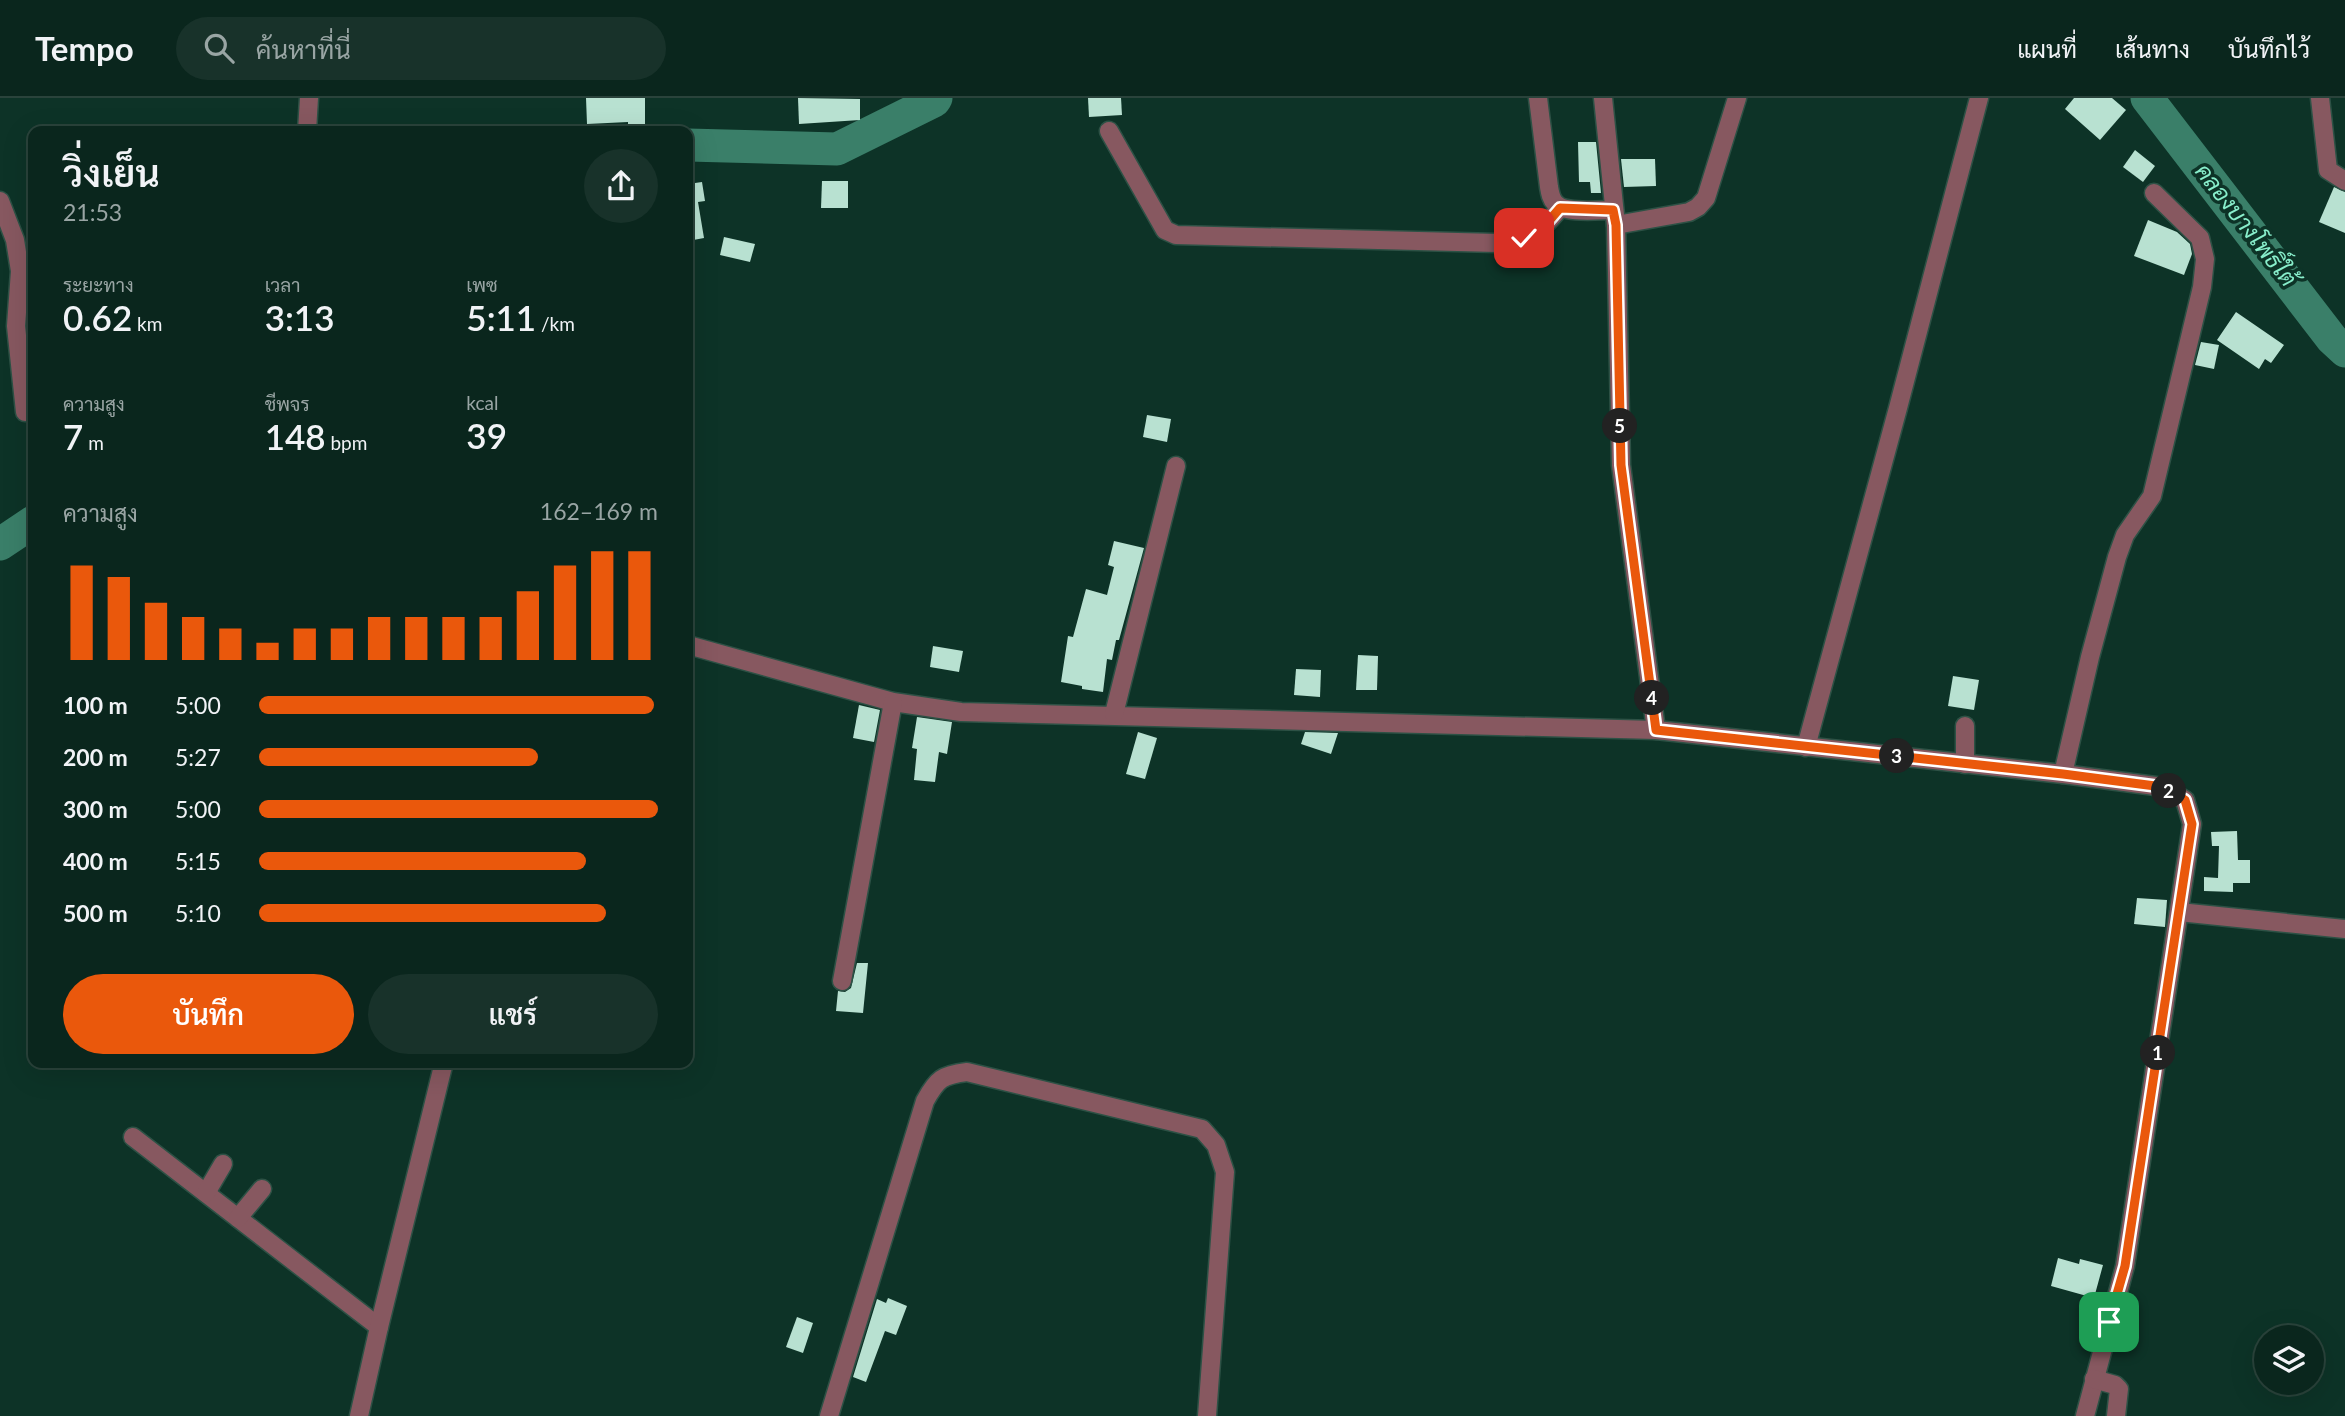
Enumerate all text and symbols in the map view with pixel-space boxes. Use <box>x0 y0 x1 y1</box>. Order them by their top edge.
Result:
search box <box>176 17 666 80</box>
text: Tempo <box>35 28 134 68</box>
icon: search <box>200 29 238 67</box>
text: ค้นหาที่นี่ <box>256 33 351 65</box>
text: แผนที่ <box>2017 34 2077 63</box>
text: เส้นทาง <box>2115 34 2190 63</box>
text: บันทึกไว้ <box>2228 34 2310 63</box>
text: วิ่งเย็น <box>63 149 160 195</box>
button: share <box>584 149 658 223</box>
water label: คลองบางโพธิ์ใต้ <box>2190 153 2311 294</box>
text: 21:53 <box>63 198 122 226</box>
pin <box>1494 208 1554 268</box>
icon: check <box>1505 219 1543 257</box>
text: ระยะทาง <box>63 273 134 296</box>
text: เวลา <box>265 273 301 296</box>
text: เพซ <box>466 273 498 296</box>
text: 0.62 <box>63 296 132 338</box>
text: 3:13 <box>265 296 334 338</box>
text: 5:11 <box>466 296 536 338</box>
text: km <box>132 312 162 335</box>
text: /km <box>536 312 575 335</box>
text: kcal <box>466 391 498 414</box>
text: ความสูง <box>63 392 125 415</box>
text: ชีพจร <box>265 392 310 415</box>
pin: 5 <box>1602 408 1638 444</box>
text: 39 <box>466 414 507 456</box>
text: 5 <box>1614 414 1625 437</box>
text: 7 <box>63 415 83 457</box>
text: 148 <box>265 415 326 457</box>
text: m <box>83 431 104 454</box>
text: bpm <box>326 431 367 454</box>
text: 162–169 m <box>540 497 658 525</box>
text: ความสูง <box>63 499 138 527</box>
pin: 4 <box>1634 680 1670 716</box>
text: 4 <box>1646 686 1657 709</box>
text: 100 m <box>63 691 128 719</box>
text: 5:00 <box>175 691 221 719</box>
pin: 3 <box>1880 738 1914 774</box>
text: 200 m <box>63 743 128 771</box>
text: 5:27 <box>175 743 221 771</box>
text: 3 <box>1891 744 1902 767</box>
pin: 2 <box>2152 774 2186 808</box>
text: 2 <box>2163 779 2174 802</box>
text: 300 m <box>63 795 128 823</box>
text: 5:00 <box>175 795 221 823</box>
text: 400 m <box>63 847 128 875</box>
text: 5:15 <box>175 847 221 875</box>
text: 500 m <box>63 899 128 927</box>
text: 5:10 <box>175 899 221 927</box>
button: บันทึก <box>63 974 354 1054</box>
button: แชร์ <box>368 974 658 1054</box>
pin: 1 <box>2140 1035 2176 1070</box>
text: 1 <box>2152 1041 2163 1064</box>
pin <box>2079 1292 2139 1352</box>
icon: arrive <box>2090 1303 2128 1341</box>
map controls <box>2254 1325 2324 1395</box>
button: layers <box>2254 1325 2324 1395</box>

